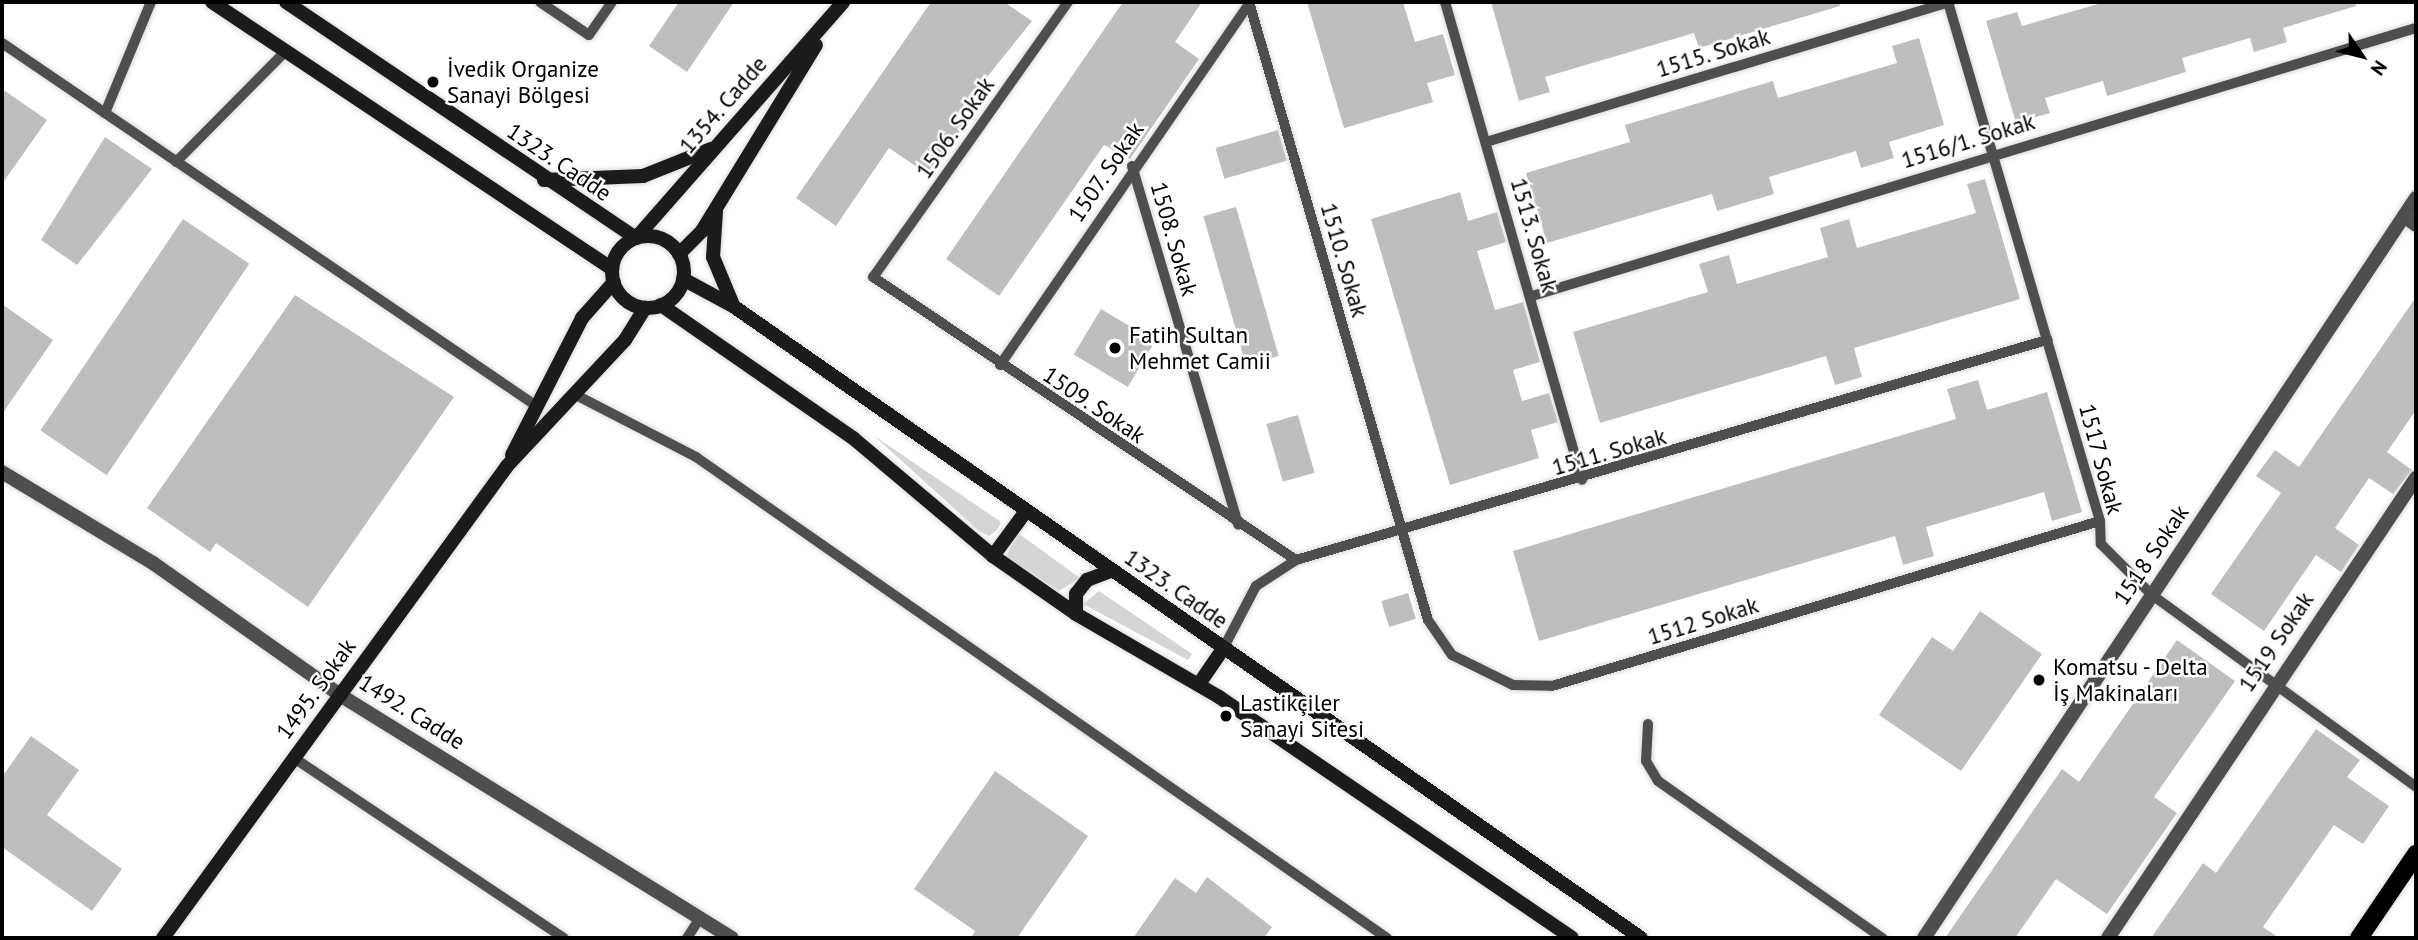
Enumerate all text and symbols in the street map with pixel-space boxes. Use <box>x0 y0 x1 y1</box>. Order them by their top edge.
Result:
north arrow <box>2327 21 2397 91</box>
street label: 1515. Sokak <box>1652 22 1774 84</box>
street label: 1354. Cadde <box>673 50 773 160</box>
place label: İvedik Organize Sanayi Bölgesi <box>447 55 600 109</box>
text: N <box>2366 56 2393 80</box>
street label: 1506. Sokak <box>910 71 1000 185</box>
marker: İvedik Organize Sanayi Bölgesi <box>425 74 441 90</box>
street label: 1516/1. Sokak <box>1897 107 2039 175</box>
street label: 1507. Sokak <box>1062 116 1150 228</box>
street label: 1323. Cadde <box>501 117 617 207</box>
street label: 1513. Sokak <box>1504 174 1564 296</box>
street label: 1508. Sokak <box>1144 178 1204 300</box>
street label: 1510. Sokak <box>1314 199 1374 321</box>
place label: Fatih Sultan Mehmet Camii <box>1129 321 1271 375</box>
marker: Fatih Sultan Mehmet Camii <box>1107 340 1123 356</box>
street label: 1509. Sokak <box>1037 360 1151 450</box>
street label: 1517 Sokak <box>2073 400 2129 518</box>
street label: 1511. Sokak <box>1548 422 1670 482</box>
street label: 1518 Sokak <box>2108 500 2194 610</box>
street label: 1323. Cadde <box>1118 543 1234 635</box>
street label: 1519 Sokak <box>2233 587 2319 697</box>
street label: 1512 Sokak <box>1644 591 1762 651</box>
street label: 1495. Sokak <box>270 633 362 745</box>
place label: Komatsu - Delta İş Makinaları <box>2053 653 2211 707</box>
street label: 1492. Cadde <box>353 668 471 756</box>
marker: Komatsu - Delta İş Makinaları <box>2031 672 2047 688</box>
place label: Lastikçiler Sanayi Sitesi <box>1240 689 1364 743</box>
marker: Lastikçiler Sanayi Sitesi <box>1218 708 1234 724</box>

